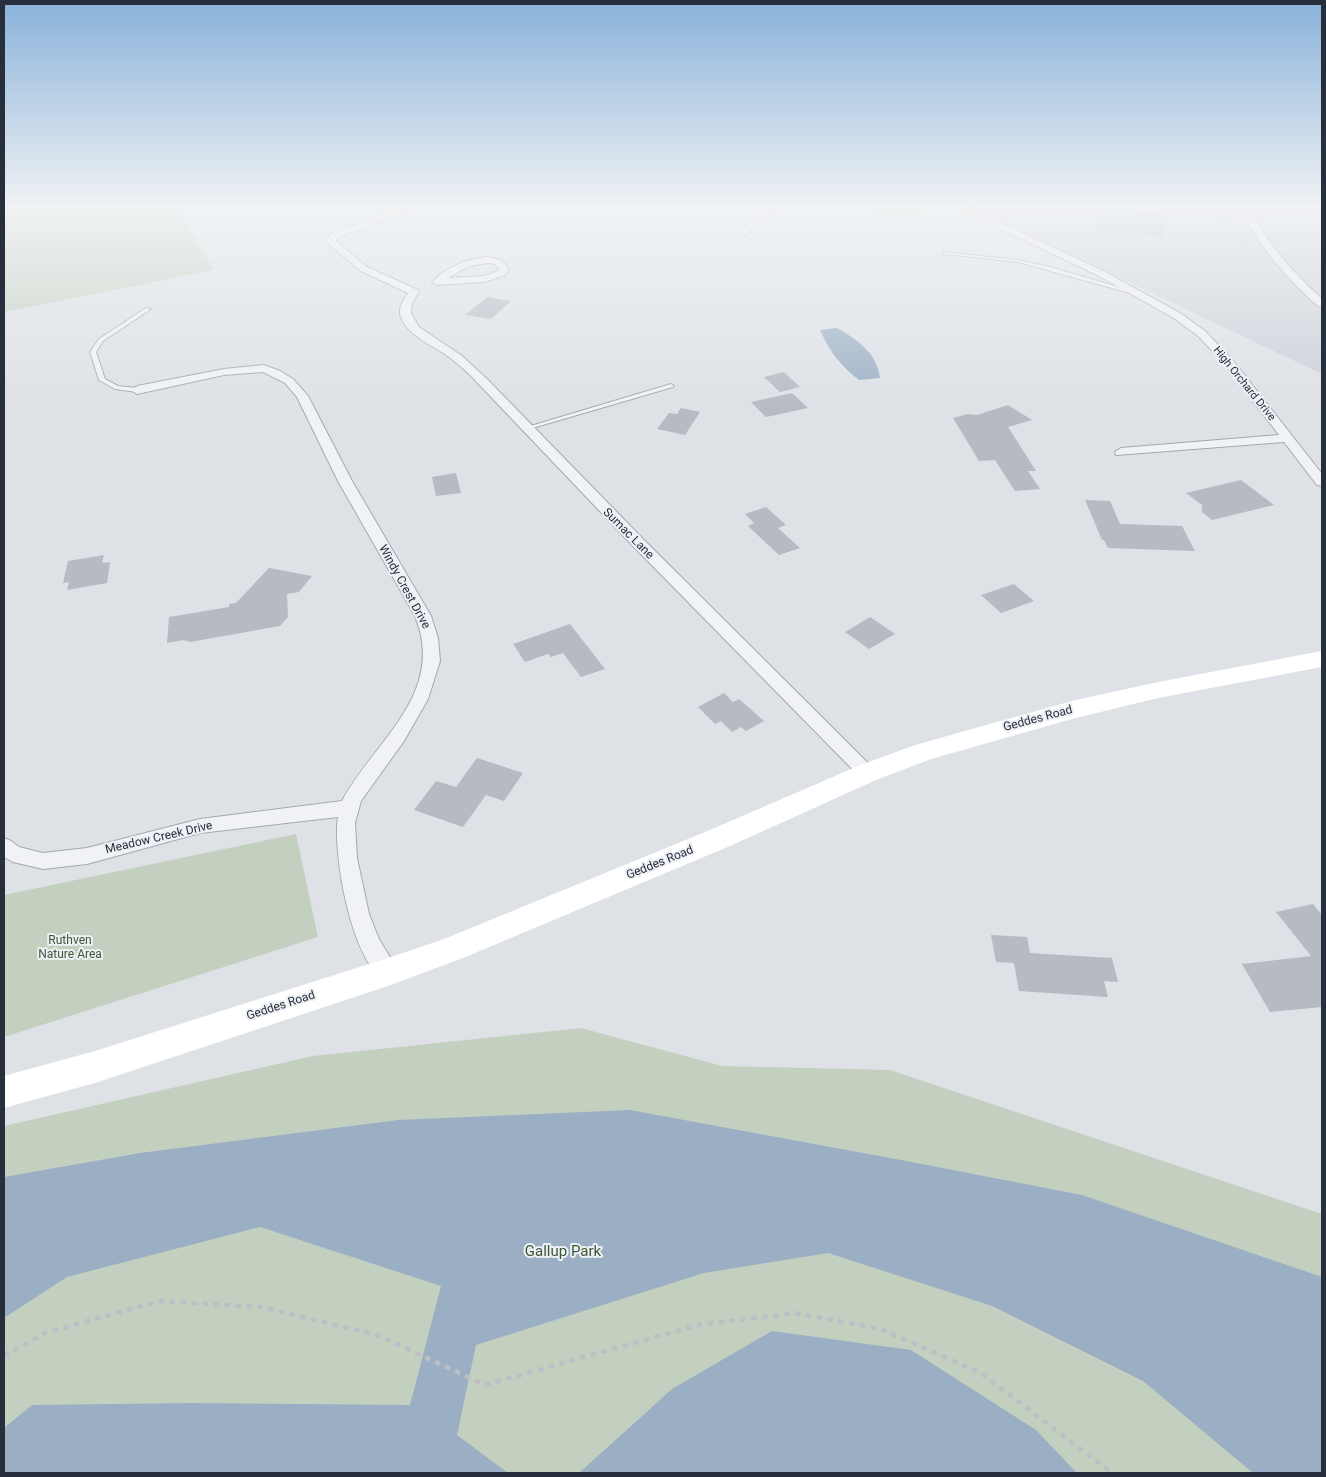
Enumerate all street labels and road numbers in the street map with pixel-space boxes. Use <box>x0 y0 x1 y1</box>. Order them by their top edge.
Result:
street label: High Orchard Drive <box>1210 344 1278 424</box>
street label: Sumac Lane <box>600 506 656 562</box>
street label: Windy Crest Drive <box>375 542 433 632</box>
street label: Geddes Road <box>1002 703 1074 735</box>
street label: Meadow Creek Drive <box>104 819 214 857</box>
street label: Geddes Road <box>624 843 696 883</box>
street label: Geddes Road <box>245 988 317 1024</box>

